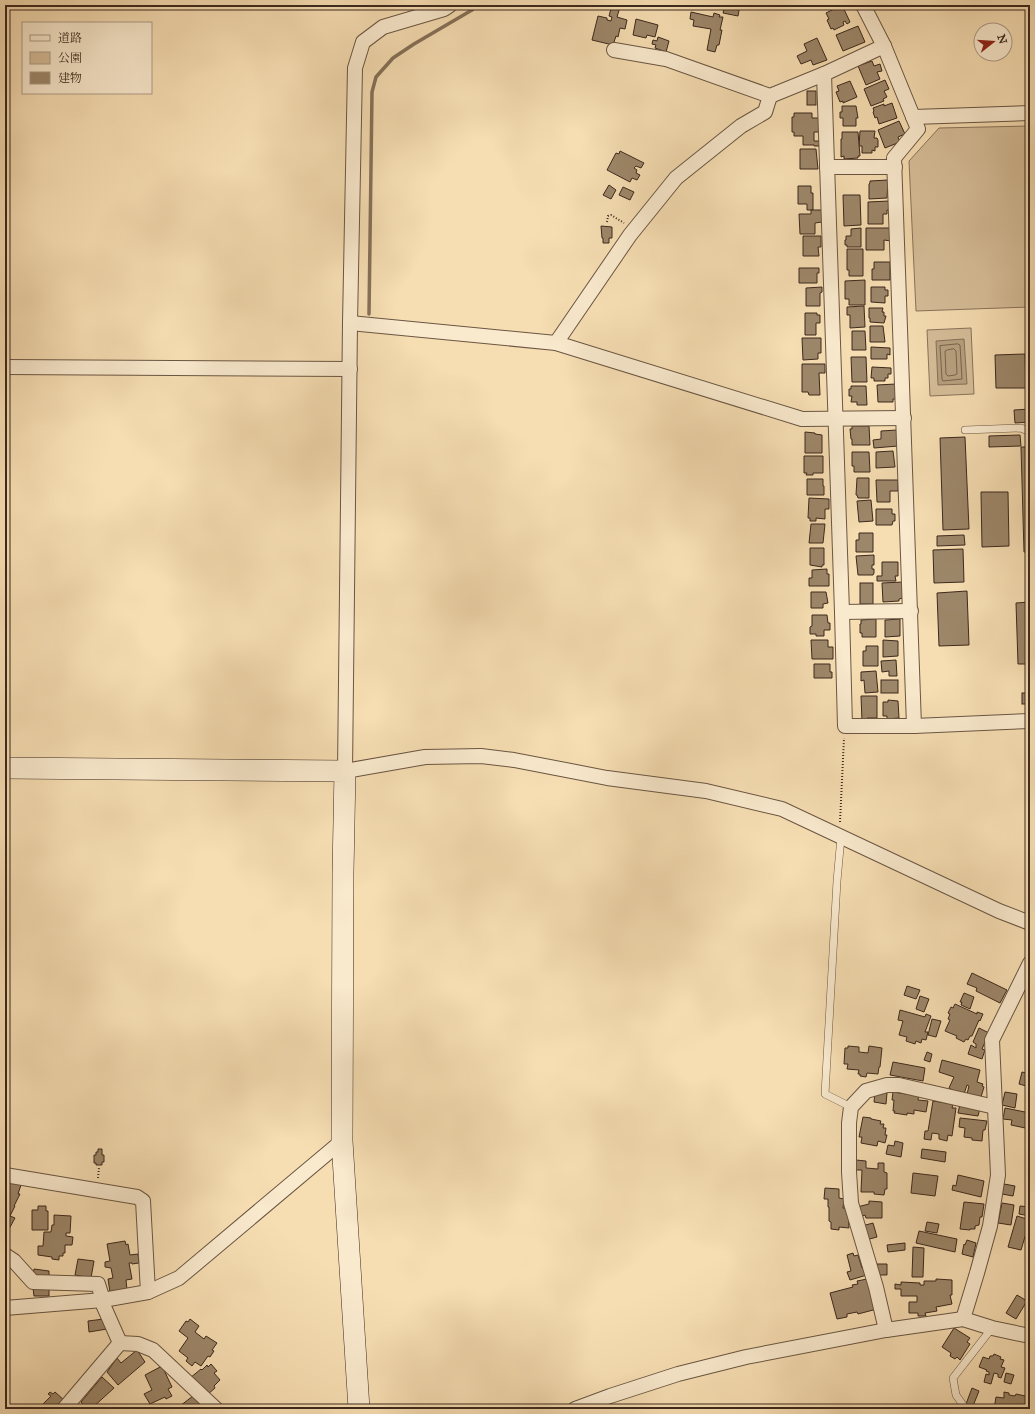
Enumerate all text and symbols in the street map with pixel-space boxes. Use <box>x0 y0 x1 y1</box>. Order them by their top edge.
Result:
legend <box>22 22 152 94</box>
north arrow <box>973 22 1013 62</box>
text: 道路 <box>58 31 82 45</box>
text: N <box>995 33 1010 46</box>
text: 公園 <box>58 51 82 65</box>
text: 建物 <box>58 71 82 85</box>

